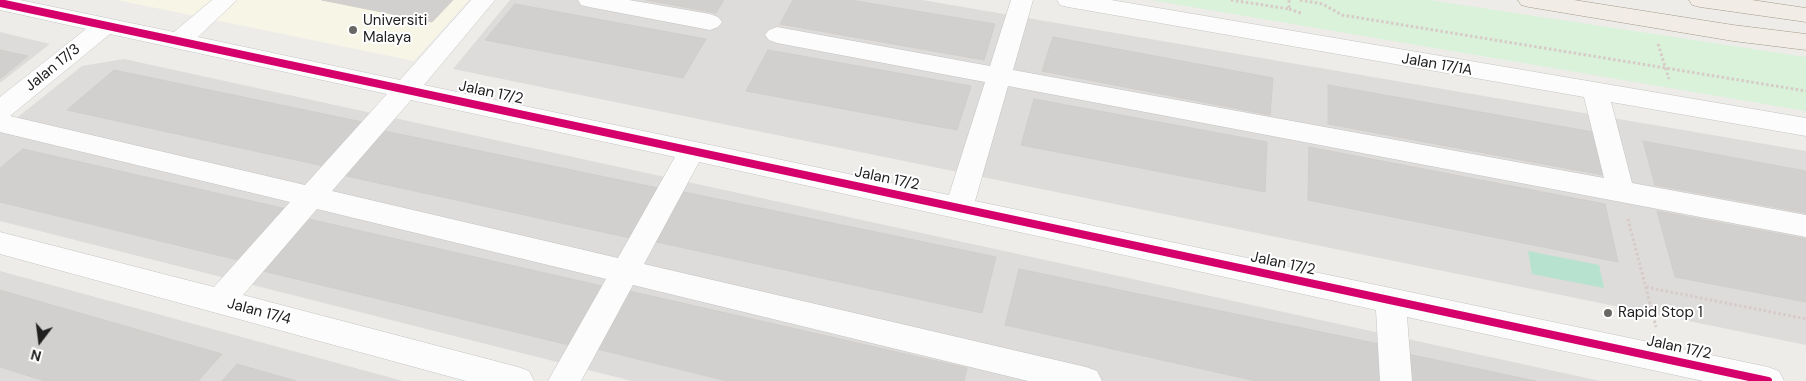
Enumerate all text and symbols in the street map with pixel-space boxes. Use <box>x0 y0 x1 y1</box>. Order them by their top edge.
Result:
place label: Universiti Malaya <box>363 12 427 47</box>
marker: Universiti Malaya <box>347 24 359 36</box>
street label: Jalan 17/3 <box>22 40 84 96</box>
street label: Jalan 17/1A <box>1400 50 1474 80</box>
street label: Jalan 17/2 <box>457 77 525 109</box>
street label: Jalan 17/2 <box>853 163 921 195</box>
street label: Jalan 17/2 <box>1249 248 1317 280</box>
street label: Jalan 17/4 <box>225 295 293 329</box>
place label: Rapid Stop 1 <box>1618 304 1703 322</box>
marker: Rapid Stop 1 <box>1602 307 1614 319</box>
north arrow <box>15 316 65 366</box>
street label: Jalan 17/2 <box>1645 332 1713 364</box>
text: N <box>29 345 43 366</box>

